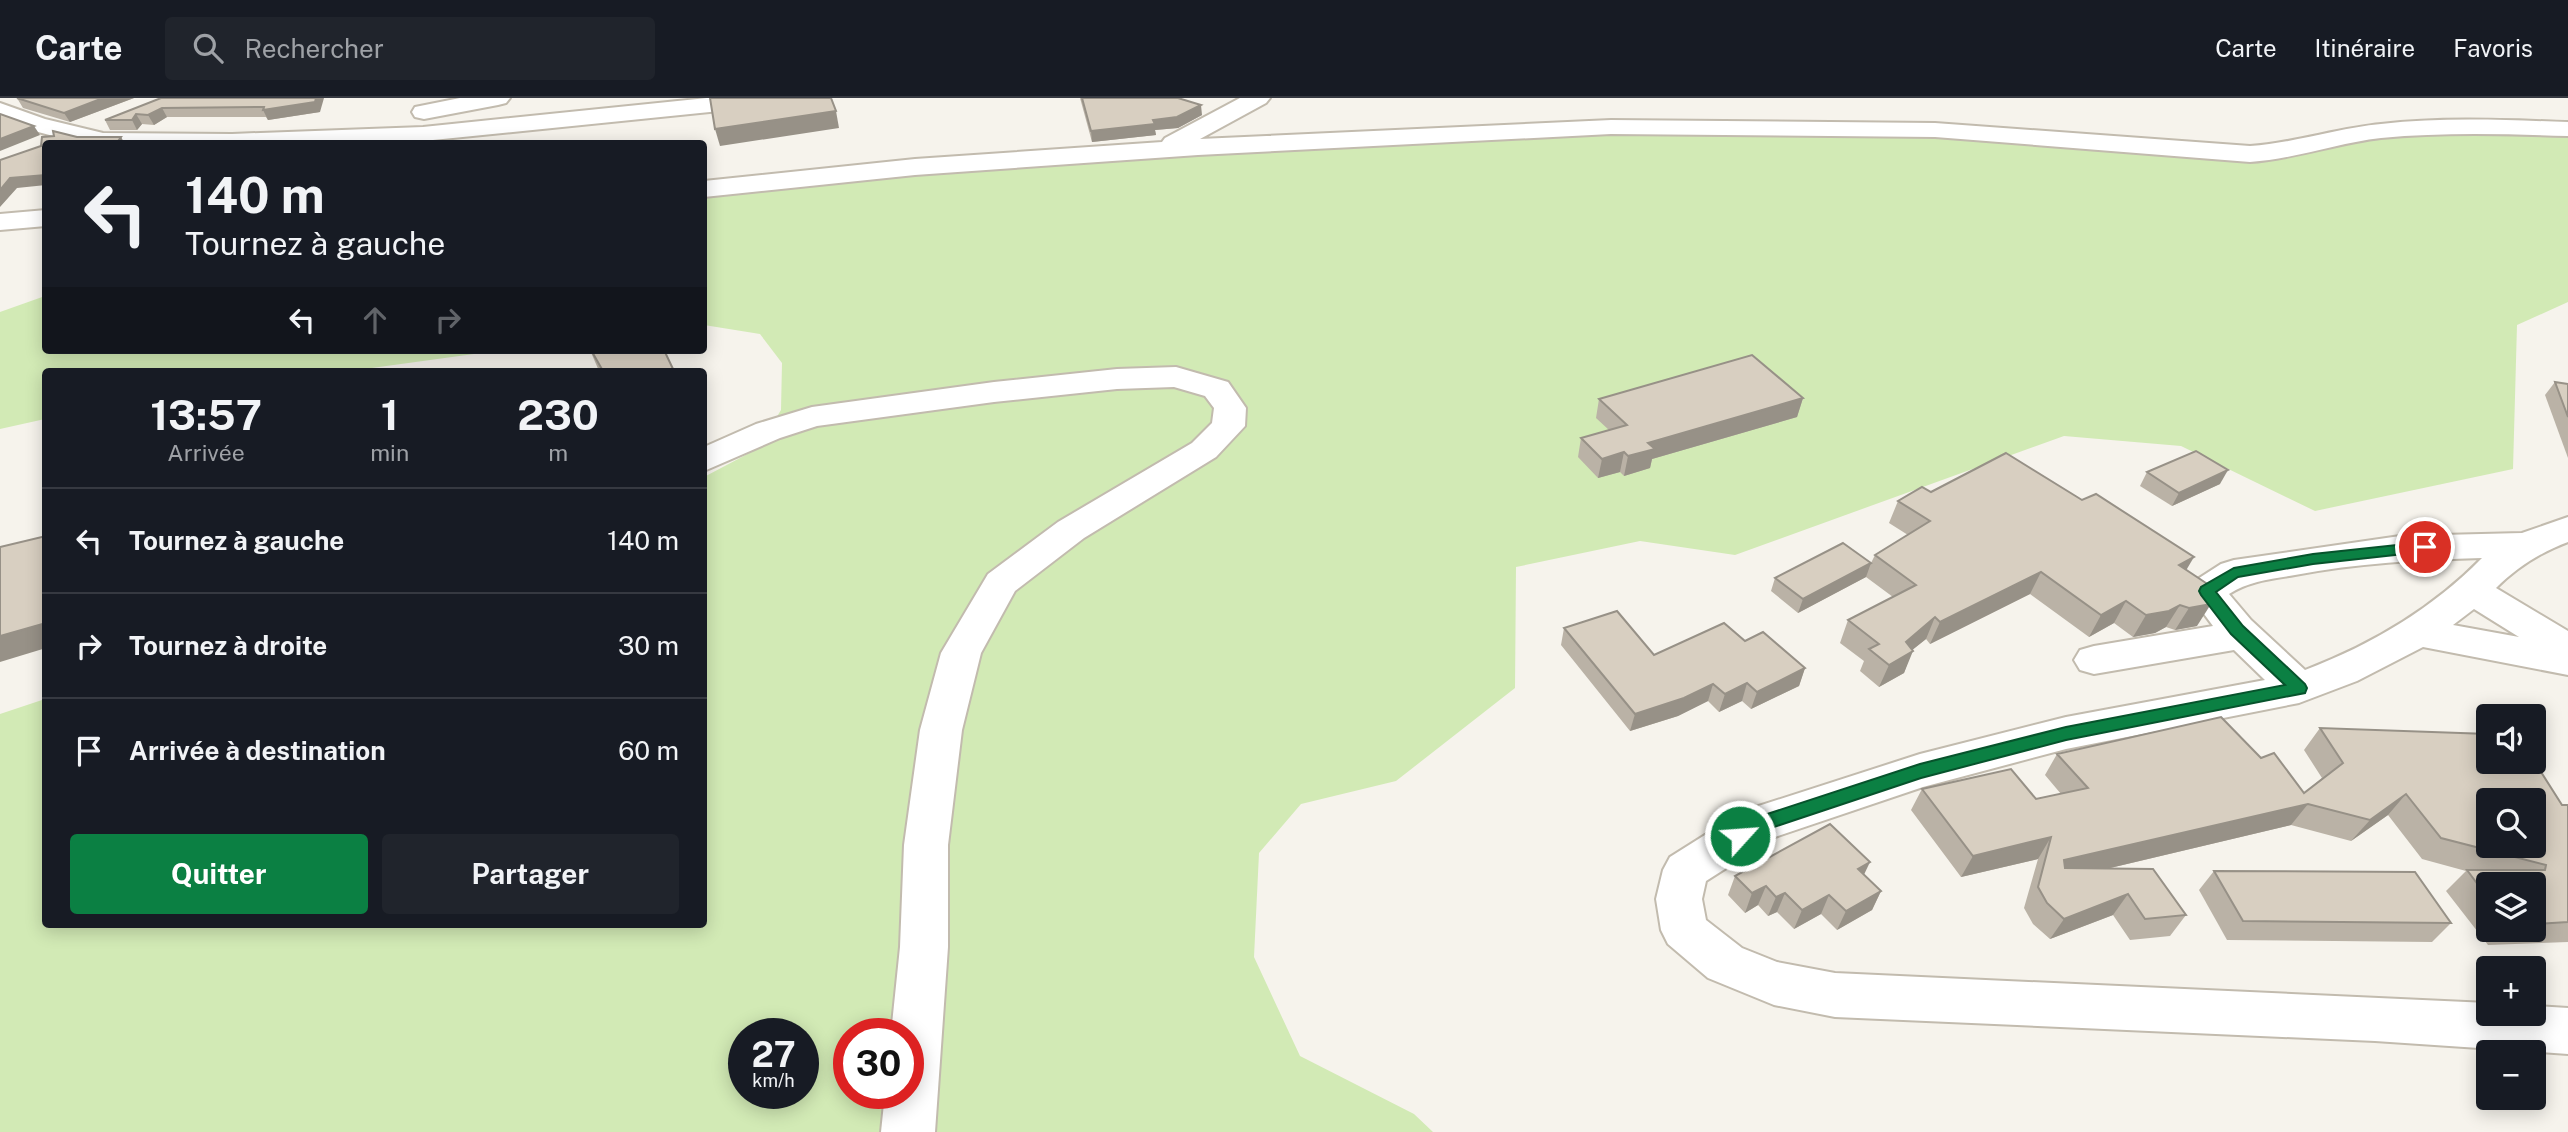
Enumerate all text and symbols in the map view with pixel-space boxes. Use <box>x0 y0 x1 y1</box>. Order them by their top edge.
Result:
search box <box>165 17 655 80</box>
text: Carte <box>35 29 123 67</box>
icon: search <box>189 29 227 67</box>
text: Rechercher <box>245 33 384 64</box>
text: Carte <box>2215 34 2277 62</box>
text: Itinéraire <box>2315 34 2415 62</box>
text: Favoris <box>2453 34 2533 62</box>
text: 140 m <box>185 166 325 224</box>
icon: left <box>70 168 161 259</box>
text: Tournez à gauche <box>185 225 445 262</box>
icon: left <box>283 301 321 339</box>
icon: ahead <box>356 301 394 339</box>
icon: right <box>429 301 467 339</box>
text: 13:57 <box>150 390 262 439</box>
text: 1 <box>381 390 399 439</box>
text: 230 <box>517 390 599 439</box>
text: Arrivée <box>167 439 245 466</box>
text: min <box>370 439 409 466</box>
text: m <box>548 439 568 466</box>
pin <box>2395 517 2455 577</box>
icon: left <box>70 522 108 560</box>
text: Tournez à gauche <box>129 525 344 556</box>
text: 140 m <box>607 525 679 556</box>
icon: arrive <box>2406 528 2444 566</box>
icon: right <box>70 627 108 665</box>
text: Tournez à droite <box>129 630 327 661</box>
text: 30 m <box>618 630 679 661</box>
map controls <box>2476 704 2546 1110</box>
button: sound <box>2476 704 2546 774</box>
icon: arrive <box>70 732 108 770</box>
text: Arrivée à destination <box>129 735 386 766</box>
text: 60 m <box>618 735 679 766</box>
button: search <box>2476 788 2546 858</box>
position arrow <box>1703 799 1777 873</box>
button: Quitter <box>70 834 368 914</box>
button: Partager <box>382 834 679 914</box>
button: layers <box>2476 872 2546 942</box>
button: + <box>2476 956 2546 1026</box>
speed limit sign: 30 <box>833 1018 924 1109</box>
text: 27 <box>751 1034 796 1075</box>
button: − <box>2476 1040 2546 1110</box>
text: km/h <box>752 1070 795 1091</box>

